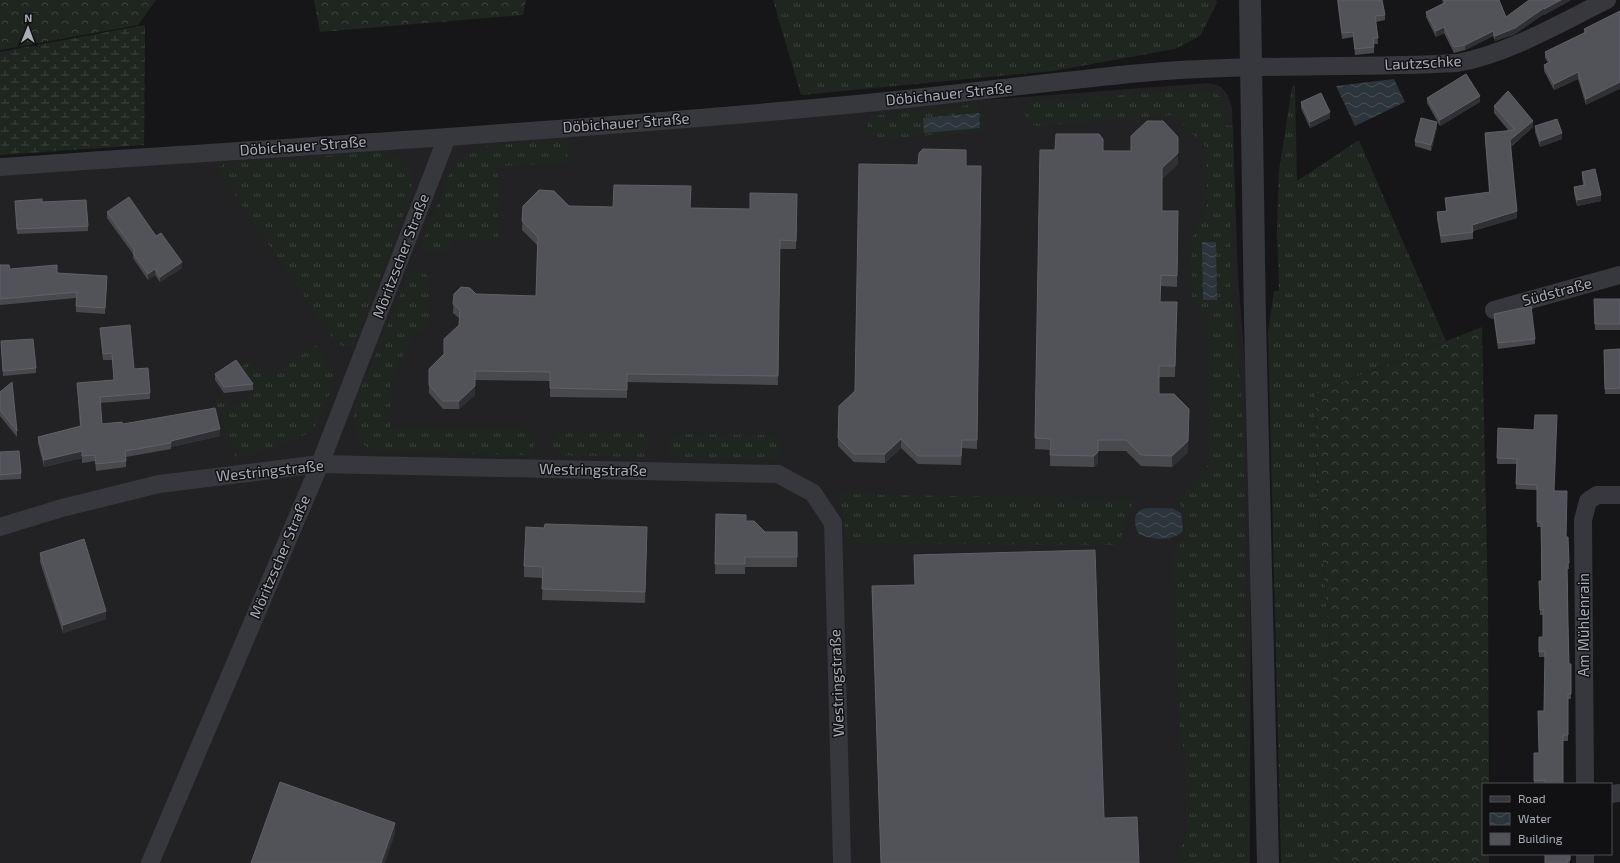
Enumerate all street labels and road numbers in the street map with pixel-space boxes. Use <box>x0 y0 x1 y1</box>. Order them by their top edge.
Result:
street label: Lautzschke <box>1384 51 1462 73</box>
street label: Döbichauer Straße <box>885 77 1013 109</box>
street label: Döbichauer Straße <box>562 109 690 135</box>
street label: Döbichauer Straße <box>239 132 367 158</box>
street label: Möritzscher Straße <box>368 191 432 320</box>
street label: Südstraße <box>1520 273 1594 309</box>
street label: Westringstraße <box>215 455 325 485</box>
street label: Westringstraße <box>539 459 647 479</box>
street label: Möritzscher Straße <box>245 492 313 621</box>
street label: Am Mühlenrain <box>1574 573 1592 677</box>
street label: Westringstraße <box>825 629 847 737</box>

